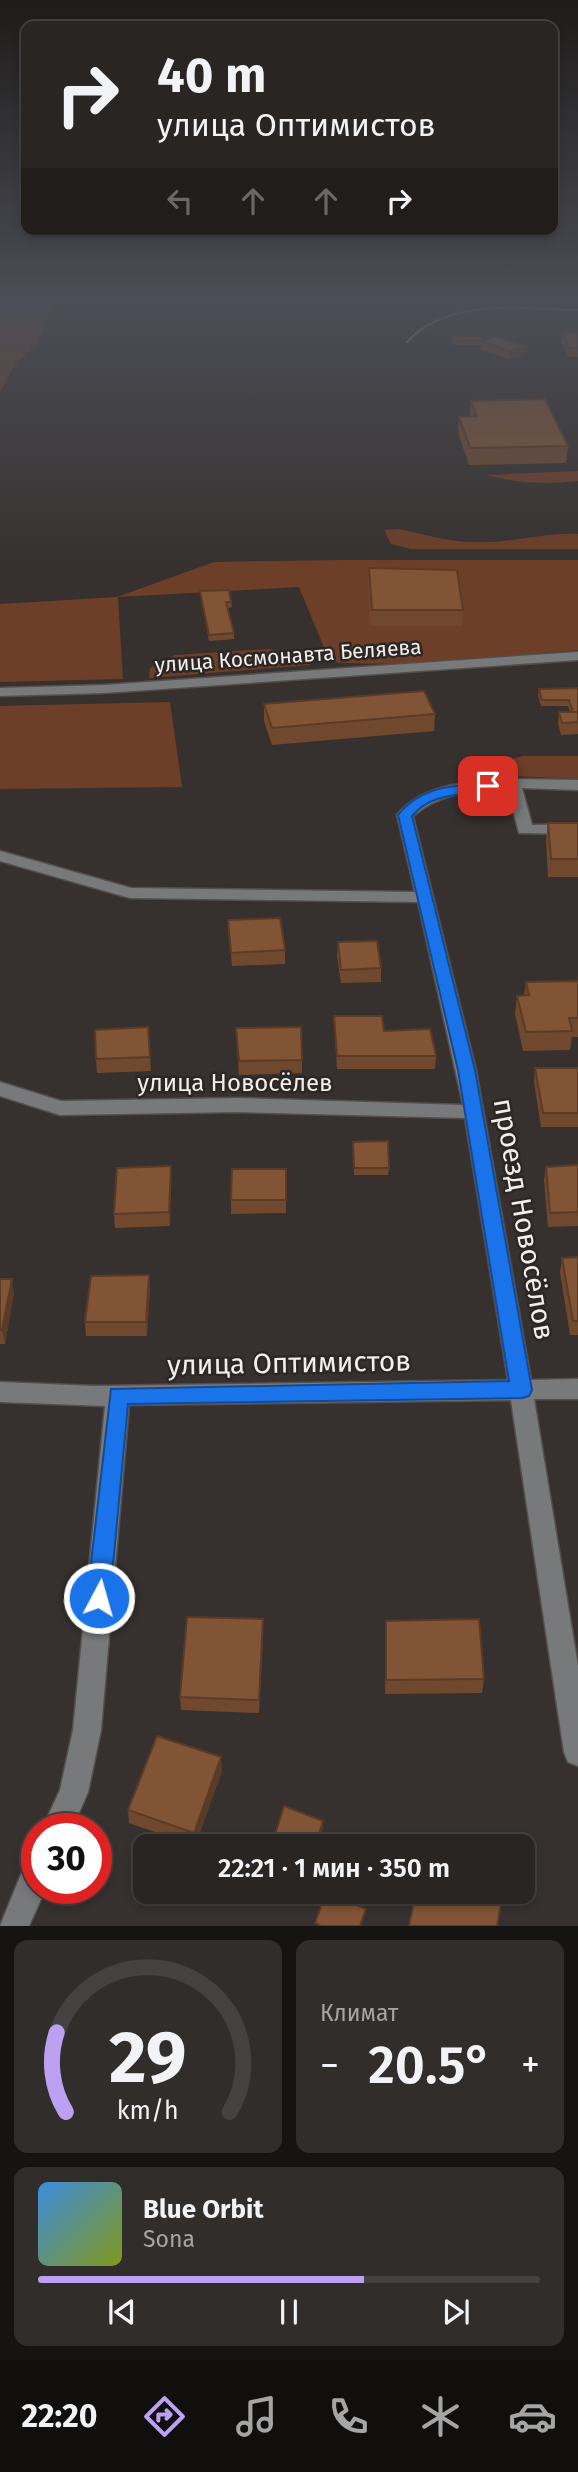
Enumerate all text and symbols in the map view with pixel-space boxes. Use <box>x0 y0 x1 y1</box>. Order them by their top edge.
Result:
text: 40 m <box>157 46 266 105</box>
icon: right <box>42 49 133 140</box>
text: улица Оптимистов <box>157 106 436 144</box>
icon: left <box>161 182 199 220</box>
icon: ahead <box>234 182 272 220</box>
icon: ahead <box>307 182 345 220</box>
icon: right <box>380 182 418 220</box>
street label: улица Космонавта Беляева <box>154 634 422 678</box>
pin <box>458 756 518 816</box>
icon: arrive <box>469 767 507 805</box>
street label: улица Новосёлев <box>137 1069 333 1097</box>
street label: проезд Новосёлов <box>487 1096 561 1342</box>
street label: улица Оптимистов <box>167 1344 411 1382</box>
position arrow <box>62 1561 136 1635</box>
speed limit sign: 30 <box>21 1813 112 1904</box>
text: 22:21 · 1 мин · 350 m <box>218 1853 450 1884</box>
text: Климат <box>320 1999 398 2027</box>
text: 29 <box>109 2015 187 2102</box>
text: 20.5° <box>368 2034 492 2097</box>
text: − <box>320 2042 339 2088</box>
text: + <box>521 2042 540 2088</box>
text: km/h <box>117 2096 179 2126</box>
text: Blue Orbit <box>143 2194 263 2225</box>
text: Sona <box>143 2225 195 2253</box>
icon: previous <box>103 2293 141 2331</box>
icon: pause <box>270 2293 308 2331</box>
icon: next <box>437 2293 475 2331</box>
icon: directions <box>140 2392 189 2441</box>
icon: music <box>232 2392 281 2441</box>
icon: phone <box>324 2392 373 2441</box>
icon: climate <box>416 2392 465 2441</box>
icon: car <box>508 2392 557 2441</box>
text: 22:20 <box>21 2397 97 2435</box>

